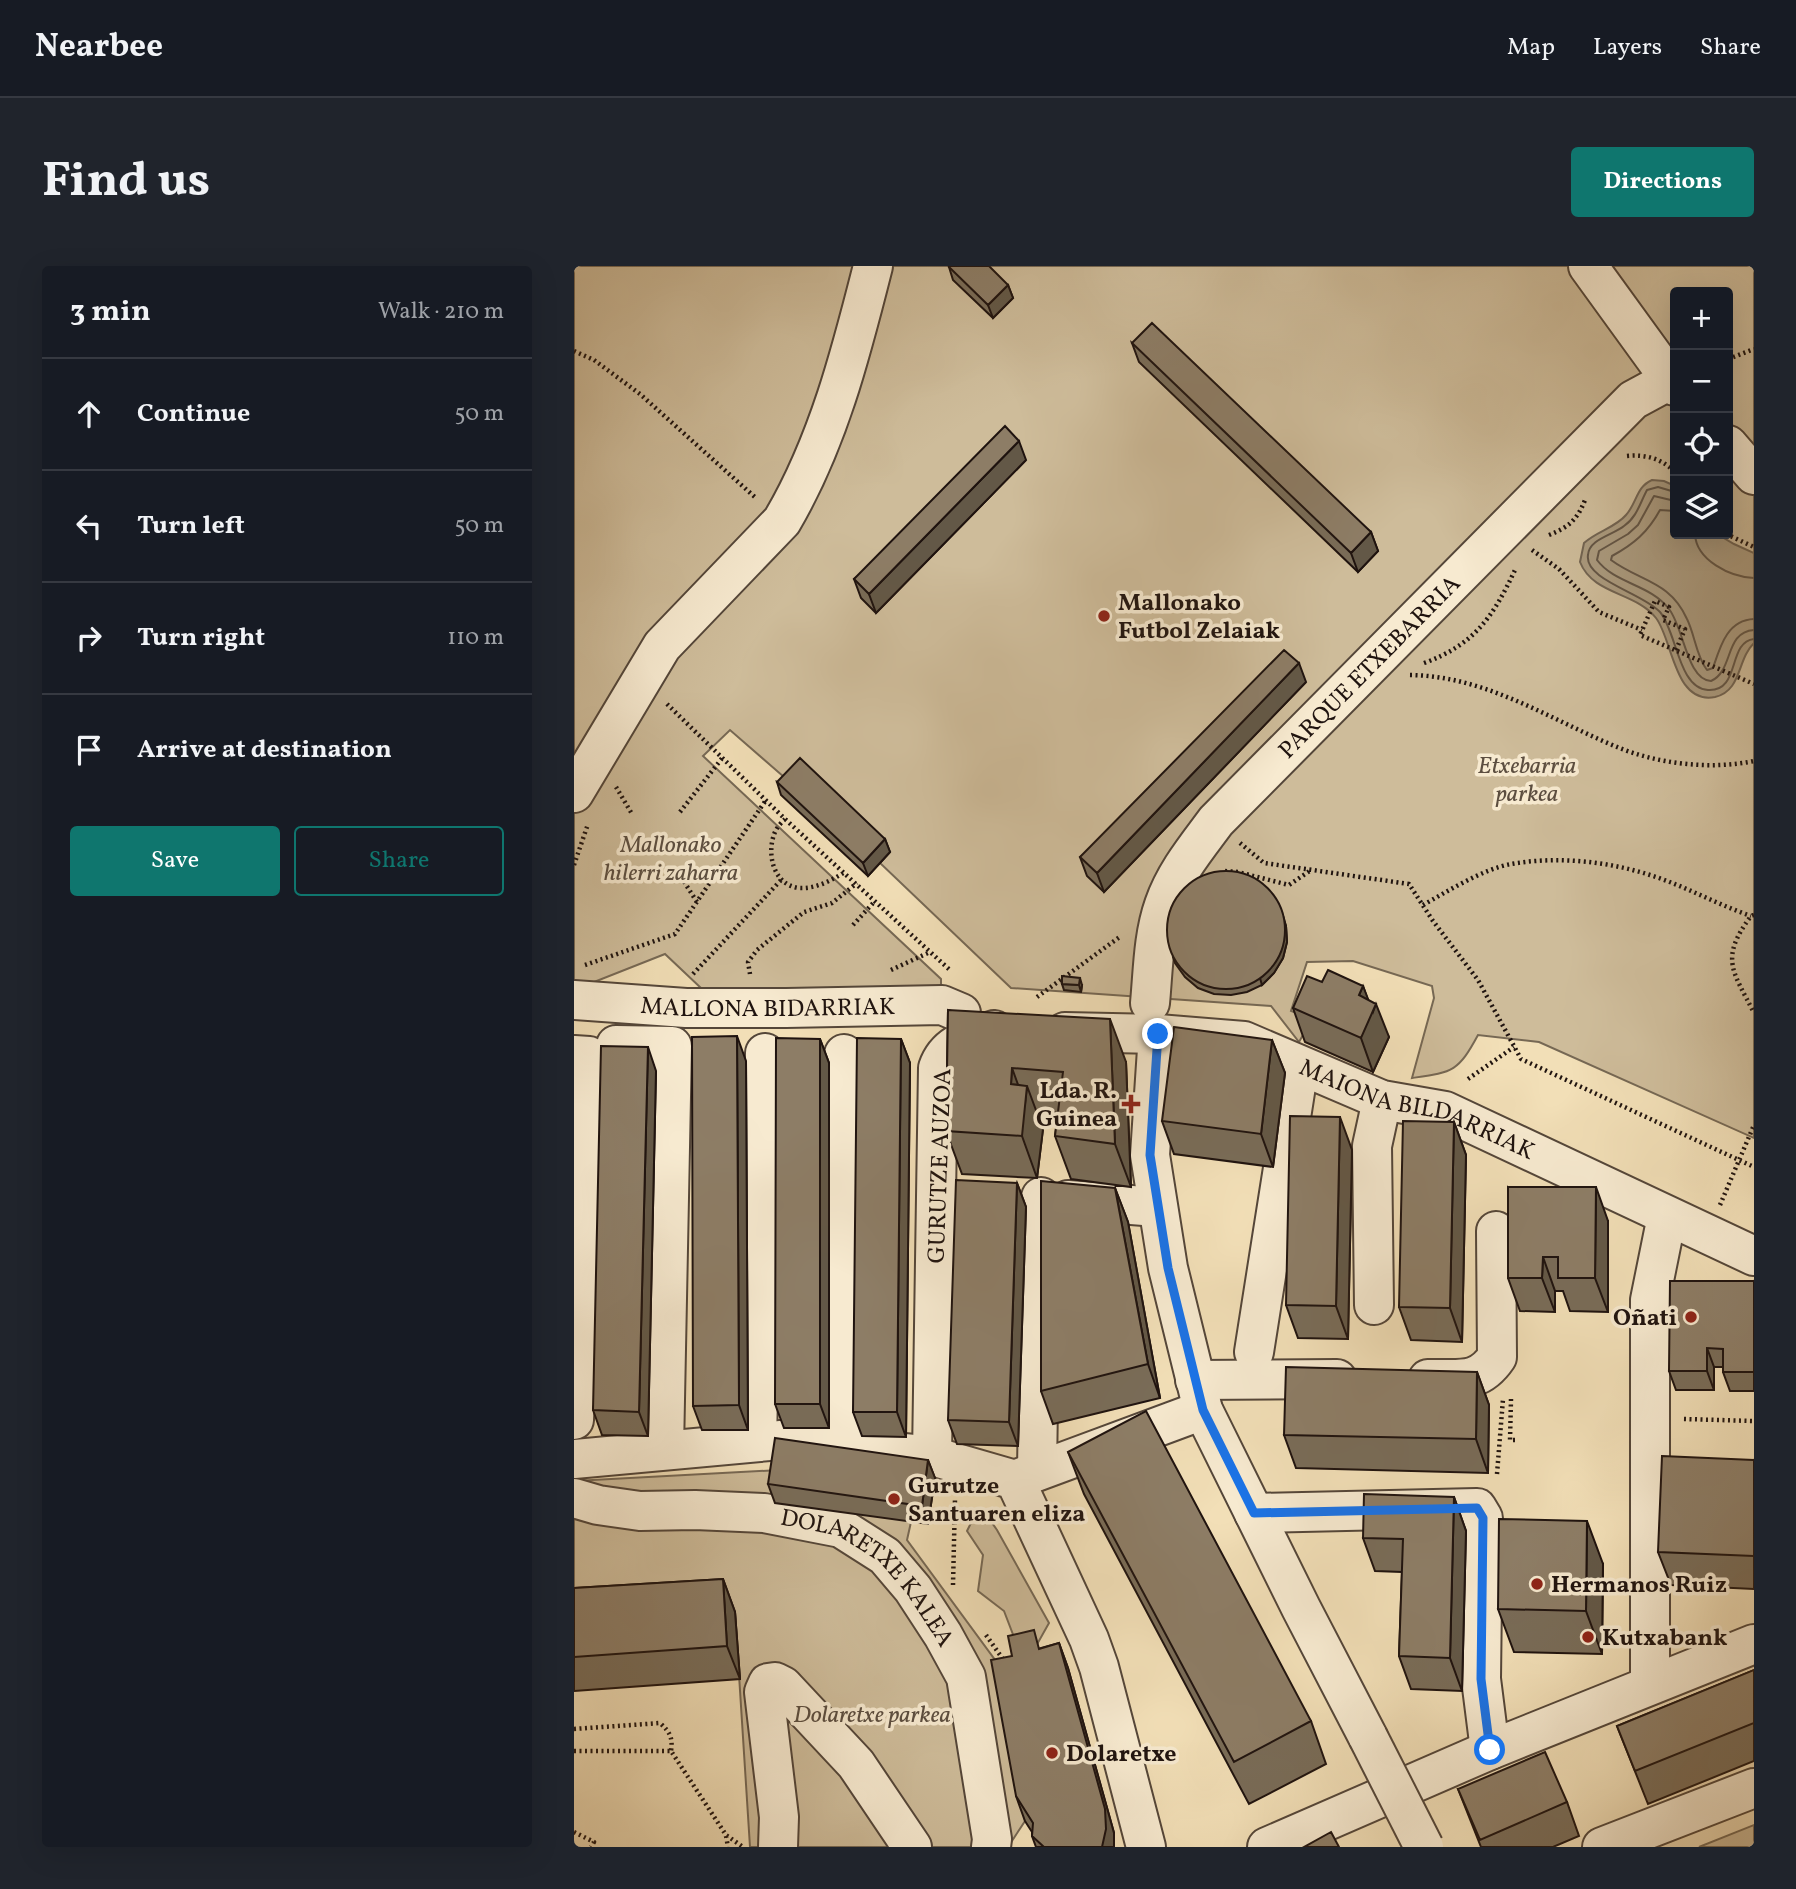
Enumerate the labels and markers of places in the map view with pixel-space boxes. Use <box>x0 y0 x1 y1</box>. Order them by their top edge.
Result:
place label: Mallonako Futbol Zelaiak <box>1118 587 1281 649</box>
marker: Mallonako Futbol Zelaiak <box>1096 608 1112 624</box>
place label: Lda. R. Guinea <box>1036 1075 1117 1137</box>
marker: Lda. R. Guinea <box>1123 1096 1139 1112</box>
place label: Oñati <box>1613 1302 1677 1336</box>
marker: Oñati <box>1683 1309 1699 1325</box>
place label: Gurutze Santuaren eliza <box>908 1470 1085 1532</box>
marker: Gurutze Santuaren eliza <box>886 1491 902 1507</box>
place label: Hermanos Ruiz <box>1551 1569 1727 1603</box>
marker: Hermanos Ruiz <box>1529 1576 1545 1592</box>
place label: Kutxabank <box>1602 1622 1728 1656</box>
marker: Kutxabank <box>1580 1629 1596 1645</box>
place label: Dolaretxe <box>1066 1738 1177 1772</box>
marker: Dolaretxe <box>1044 1745 1060 1761</box>

